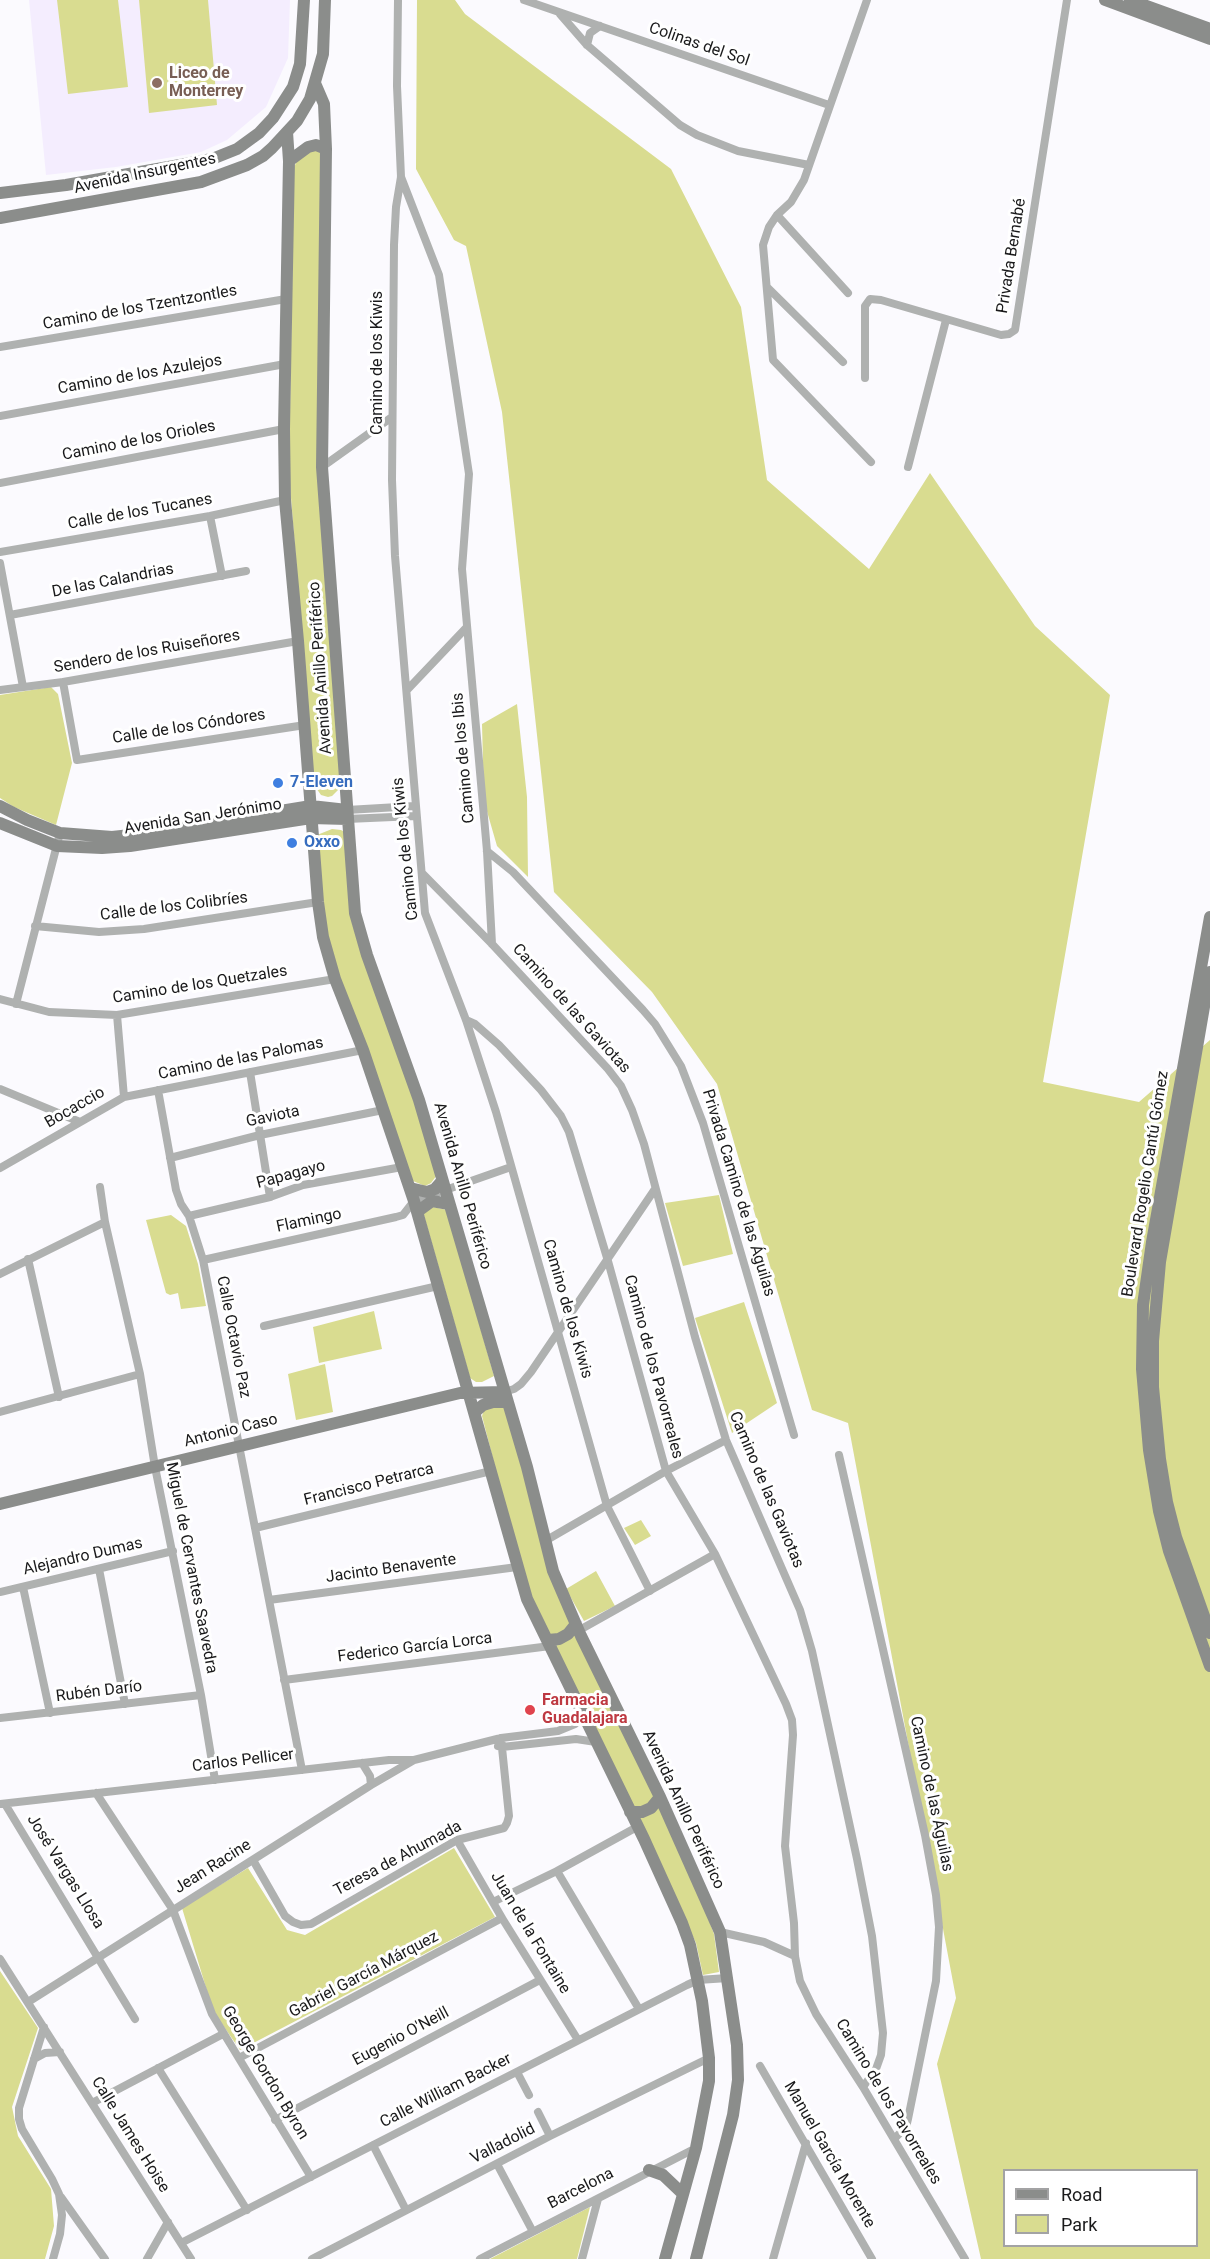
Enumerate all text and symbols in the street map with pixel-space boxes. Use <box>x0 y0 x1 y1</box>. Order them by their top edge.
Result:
street label: Colinas del Sol <box>646 19 752 71</box>
place label: Liceo de Monterrey <box>169 64 243 102</box>
marker: Liceo de Monterrey <box>150 76 164 90</box>
street label: Avenida Insurgentes <box>72 150 218 198</box>
street label: Privada Bernabé <box>993 197 1031 315</box>
street label: Camino de los Tzentzontles <box>41 281 239 335</box>
street label: Camino de los Kiwis <box>368 291 388 435</box>
street label: Camino de los Azulejos <box>56 351 224 399</box>
street label: Camino de los Orioles <box>61 417 217 465</box>
street label: Calle de los Tucanes <box>66 490 214 534</box>
street label: De las Calandrias <box>50 560 176 602</box>
street label: Avenida Anillo Periférico <box>305 581 337 755</box>
street label: Sendero de los Ruiseñores <box>52 626 242 678</box>
street label: Camino de los Ibis <box>449 692 479 824</box>
street label: Calle de los Cóndores <box>111 705 267 749</box>
place label: 7-Eleven <box>290 773 353 793</box>
marker: 7-Eleven <box>271 776 285 790</box>
street label: Camino de los Kiwis <box>389 776 423 922</box>
street label: Avenida San Jerónimo <box>123 795 283 839</box>
place label: Oxxo <box>304 833 340 853</box>
marker: Oxxo <box>285 836 299 850</box>
street label: Calle de los Colibríes <box>99 888 249 926</box>
street label: Camino de las Gaviotas <box>508 940 634 1078</box>
street label: Camino de los Quetzales <box>111 962 289 1008</box>
street label: Camino de las Palomas <box>157 1034 325 1084</box>
street label: Boulevard Rogelio Cantú Gómez <box>1119 1070 1173 1298</box>
street label: Bocaccio <box>42 1083 108 1133</box>
street label: Privada Camino de las Águilas <box>697 1087 779 1299</box>
street label: Avenida Anillo Periférico <box>429 1100 495 1272</box>
street label: Gaviota <box>245 1102 301 1132</box>
street label: Papagayo <box>254 1157 328 1193</box>
street label: Flamingo <box>275 1205 343 1237</box>
street label: Camino de los Kiwis <box>538 1237 596 1381</box>
street label: Camino de los Pavorreales <box>619 1273 687 1461</box>
street label: Calle Octavio Paz <box>212 1274 254 1400</box>
street label: Camino de las Gaviotas <box>724 1409 808 1571</box>
street label: Antonio Caso <box>182 1410 280 1452</box>
street label: Francisco Petrarca <box>302 1460 436 1510</box>
street label: Miguel de Cervantes Saavedra <box>161 1461 221 1675</box>
street label: Alejandro Dumas <box>21 1534 145 1580</box>
street label: Jacinto Benavente <box>325 1550 457 1588</box>
street label: Federico García Lorca <box>337 1629 493 1667</box>
street label: Rubén Darío <box>55 1677 143 1707</box>
place label: Farmacia Guadalajara <box>542 1691 628 1729</box>
marker: Farmacia Guadalajara <box>523 1703 537 1717</box>
street label: Camino de las Águilas <box>905 1715 957 1873</box>
street label: Avenida Anillo Periférico <box>638 1728 728 1892</box>
street label: Carlos Pellicer <box>191 1745 295 1777</box>
street label: José Vargas Llosa <box>22 1811 108 1933</box>
street label: Teresa de Ahumada <box>331 1817 465 1901</box>
street label: Jean Racine <box>171 1836 255 1898</box>
street label: Juan de la Fontaine <box>486 1868 574 1998</box>
street label: Gabriel García Márquez <box>286 1927 442 2023</box>
street label: George Gordon Byron <box>218 2003 312 2143</box>
street label: Eugenio O'Neill <box>350 2004 452 2070</box>
street label: Camino de los Pavorreales <box>831 2016 945 2188</box>
street label: Calle William Backer <box>377 2050 515 2132</box>
street label: Calle James Hoise <box>87 2074 173 2196</box>
street label: Manuel García Morente <box>779 2078 879 2232</box>
street label: Valladolid <box>467 2120 539 2168</box>
street label: Barcelona <box>545 2164 617 2214</box>
legend <box>1003 2169 1198 2247</box>
text: Road <box>1061 2184 1102 2205</box>
text: Park <box>1061 2214 1097 2235</box>

